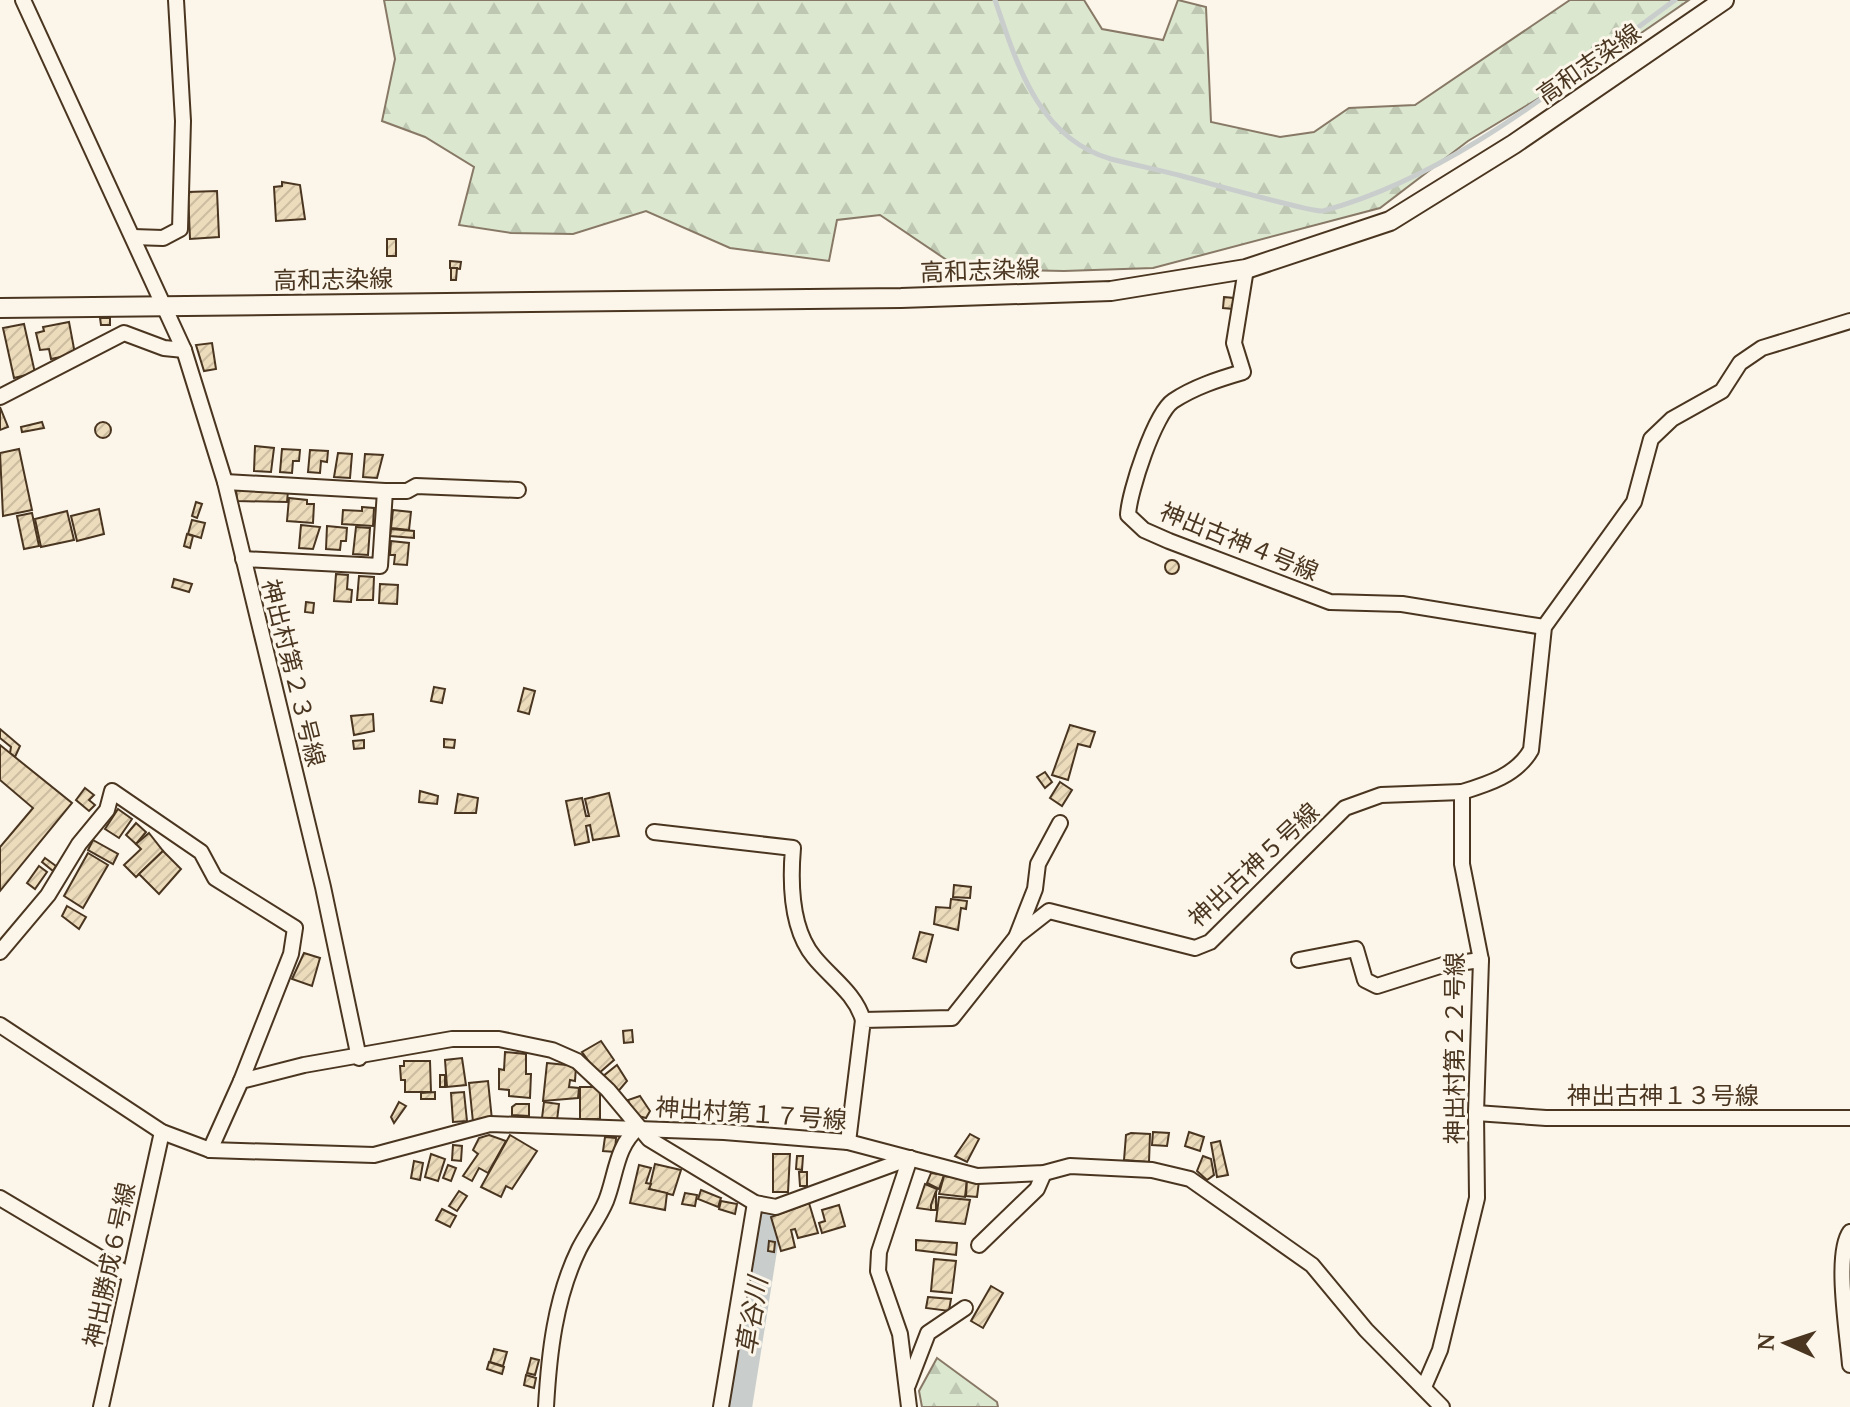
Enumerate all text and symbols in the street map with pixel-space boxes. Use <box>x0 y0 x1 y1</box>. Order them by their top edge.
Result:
street label: 高和志染線 <box>1530 15 1647 111</box>
street label: 高和志染線 <box>919 251 1040 288</box>
street label: 高和志染線 <box>273 261 393 296</box>
street label: 神出古神４号線 <box>1155 494 1324 587</box>
street label: 神出村第２３号線 <box>255 575 334 770</box>
street label: 神出古神５号線 <box>1180 795 1326 933</box>
street label: 神出村第２２号線 <box>1437 952 1470 1144</box>
street label: 神出古神１３号線 <box>1567 1078 1759 1111</box>
street label: 神出村第１７号線 <box>654 1089 848 1136</box>
street label: 神出勝成６号線 <box>75 1179 142 1350</box>
water label: 草谷川 <box>727 1272 775 1357</box>
north arrow <box>1746 1303 1826 1383</box>
text: N <box>1750 1332 1780 1351</box>

